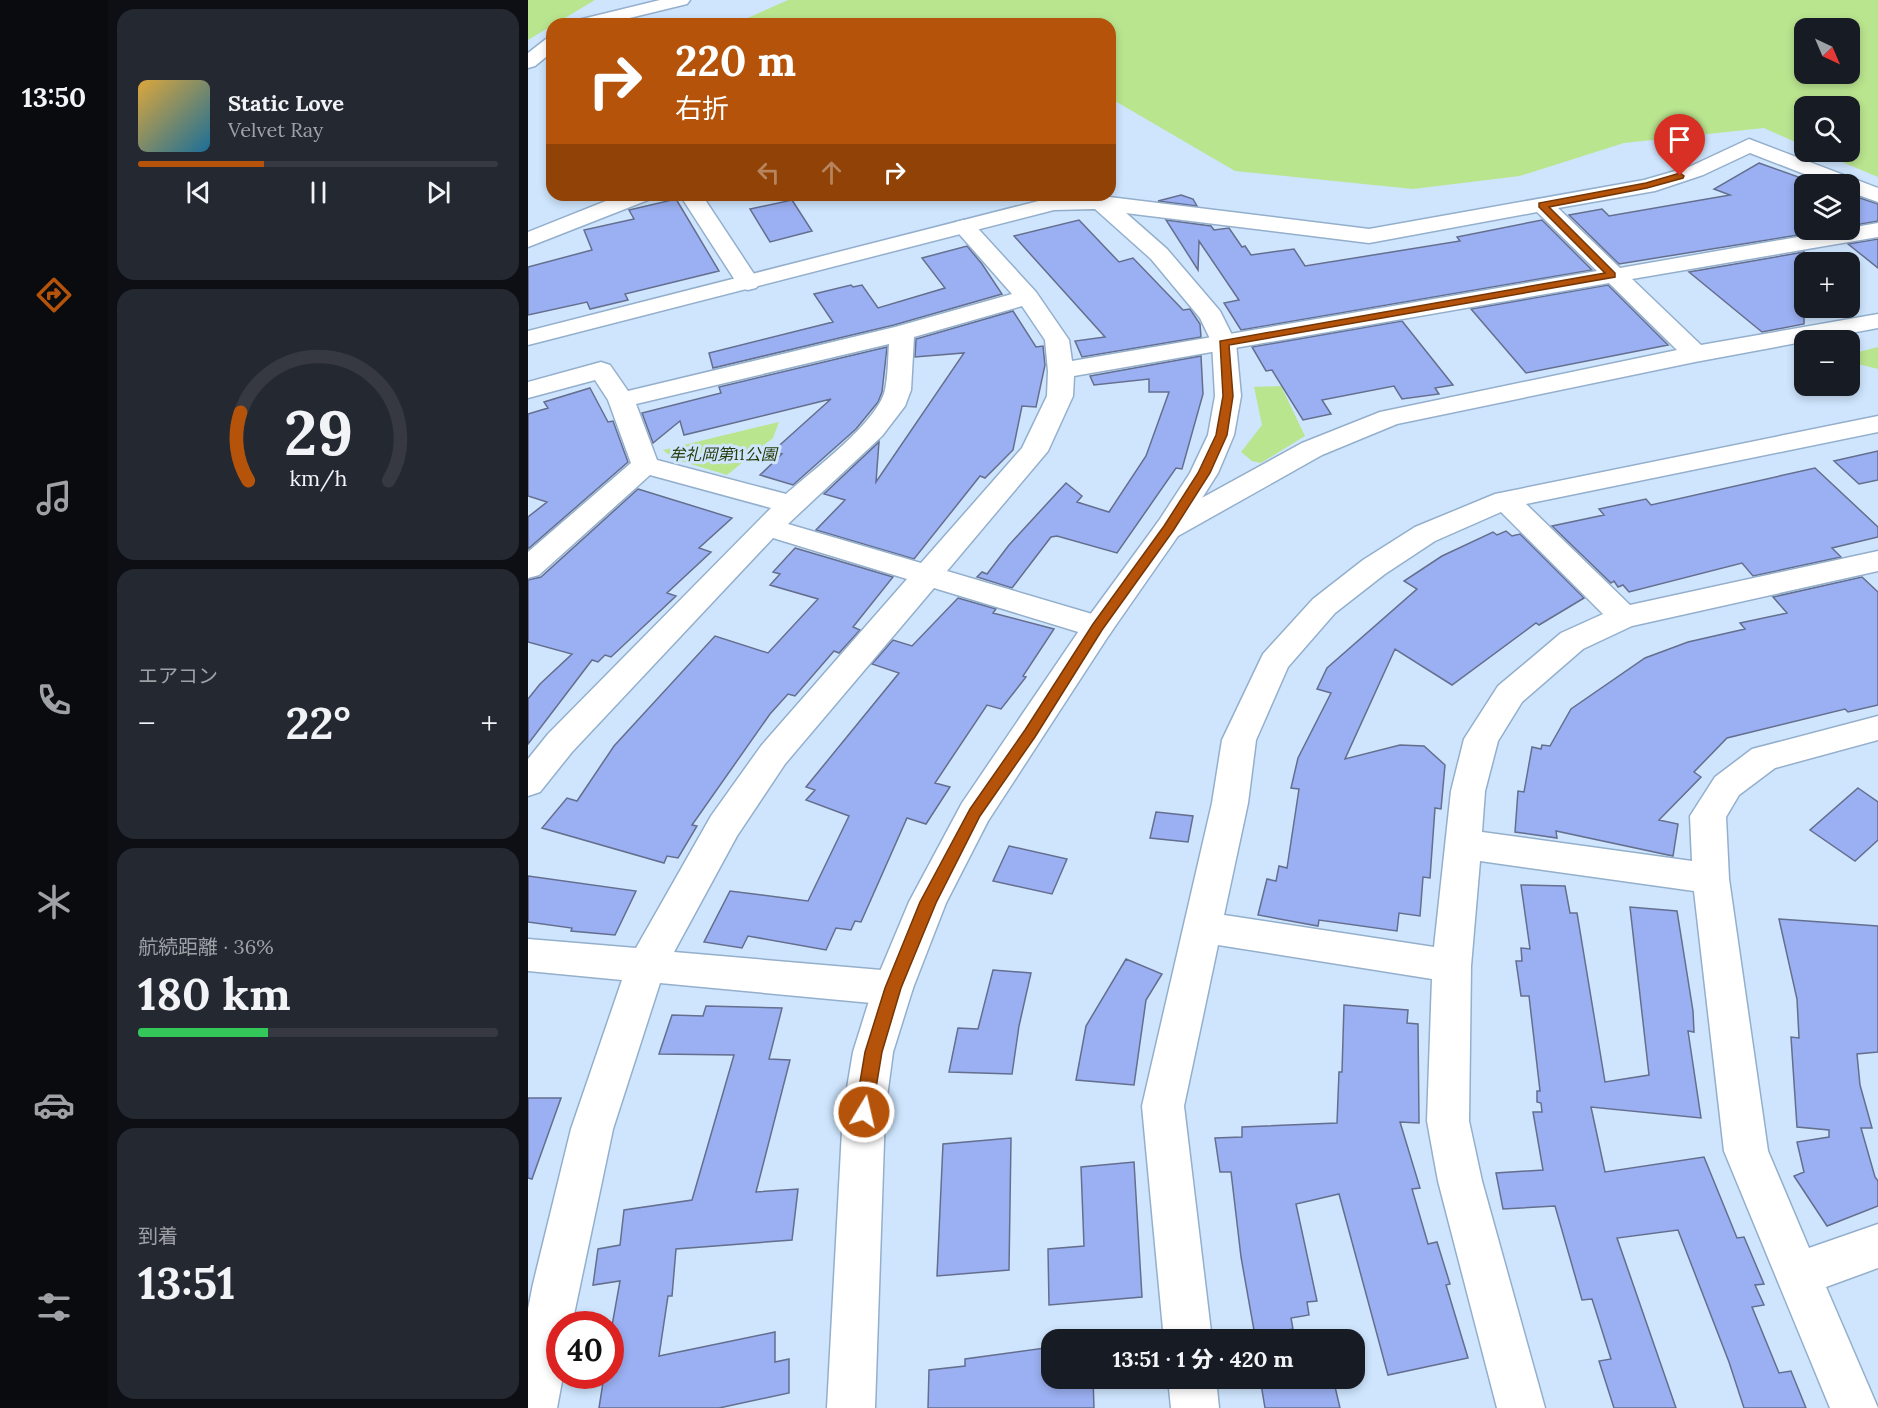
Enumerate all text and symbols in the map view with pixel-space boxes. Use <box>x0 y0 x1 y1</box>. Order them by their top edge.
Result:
north arrow <box>1794 18 1860 84</box>
map controls <box>1794 18 1860 396</box>
text: 220 m <box>675 34 796 88</box>
icon: right <box>576 42 654 120</box>
text: 13:50 <box>22 80 86 114</box>
text: Static Love <box>228 89 344 117</box>
text: 右折 <box>675 91 729 125</box>
button: search <box>1794 96 1860 162</box>
pin <box>1654 114 1705 176</box>
text: Velvet Ray <box>228 117 323 142</box>
icon: arrive <box>1663 123 1696 156</box>
icon: left <box>752 156 785 189</box>
icon: ahead <box>815 156 848 189</box>
icon: right <box>878 156 911 189</box>
button: layers <box>1794 174 1860 240</box>
icon: previous <box>182 176 215 209</box>
icon: pause <box>302 176 335 209</box>
icon: next <box>422 176 455 209</box>
button: + <box>1794 252 1860 318</box>
icon: directions <box>33 274 75 316</box>
button: − <box>1794 330 1860 396</box>
text: 29 <box>283 392 353 472</box>
park label: 牟礼岡第11公園 <box>669 444 779 464</box>
text: km/h <box>289 465 347 493</box>
icon: music <box>33 477 75 519</box>
text: エアコン <box>138 663 218 688</box>
icon: phone <box>33 679 75 721</box>
text: 22° <box>285 694 351 751</box>
text: − <box>138 702 156 744</box>
text: + <box>480 702 498 744</box>
icon: climate <box>33 881 75 923</box>
text: 航続距離 · 36% <box>138 934 274 959</box>
text: 180 km <box>138 965 291 1022</box>
position arrow <box>832 1080 896 1144</box>
icon: car <box>33 1084 75 1126</box>
text: 到着 <box>138 1223 178 1248</box>
text: 13:51 <box>138 1254 235 1311</box>
icon: filters <box>33 1286 75 1328</box>
speed limit sign: 40 <box>546 1311 624 1389</box>
text: 13:51 · 1 分 · 420 m <box>1112 1345 1294 1373</box>

